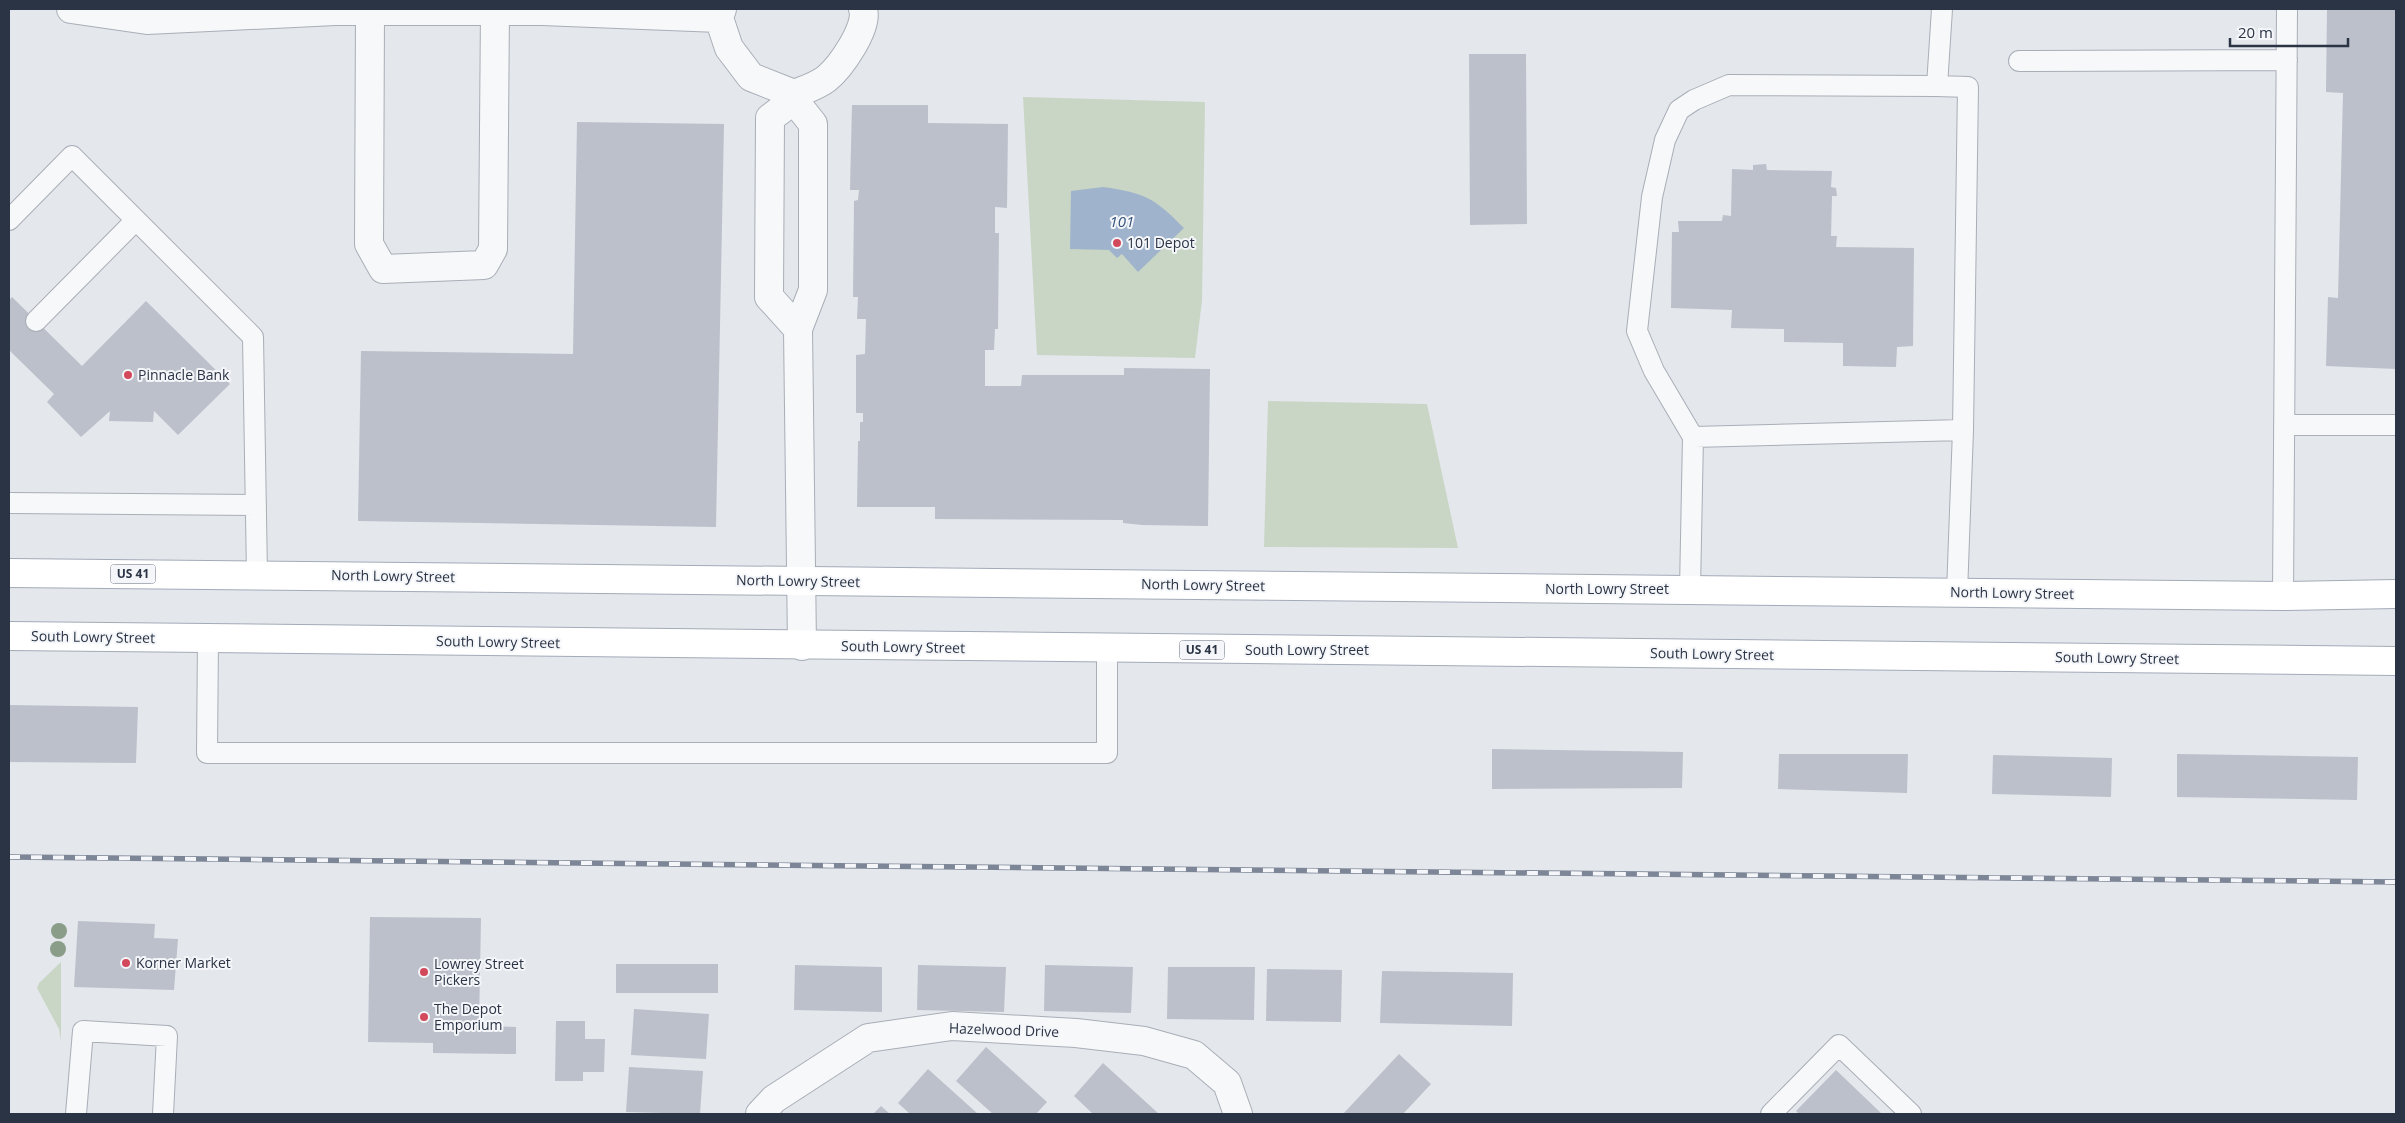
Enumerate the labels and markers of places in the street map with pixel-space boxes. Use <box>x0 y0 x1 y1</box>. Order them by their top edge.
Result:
place label: 101 Depot <box>1127 233 1195 252</box>
marker: 101 Depot <box>1111 237 1123 249</box>
place label: Pinnacle Bank <box>138 365 230 384</box>
marker: Pinnacle Bank <box>122 369 134 381</box>
place label: Korner Market <box>136 953 231 972</box>
place label: Lowrey Street Pickers <box>434 954 524 989</box>
marker: Korner Market <box>120 957 132 969</box>
marker: Lowrey Street Pickers <box>418 966 430 978</box>
place label: The Depot Emporium <box>434 999 503 1034</box>
marker: The Depot Emporium <box>418 1011 430 1023</box>

